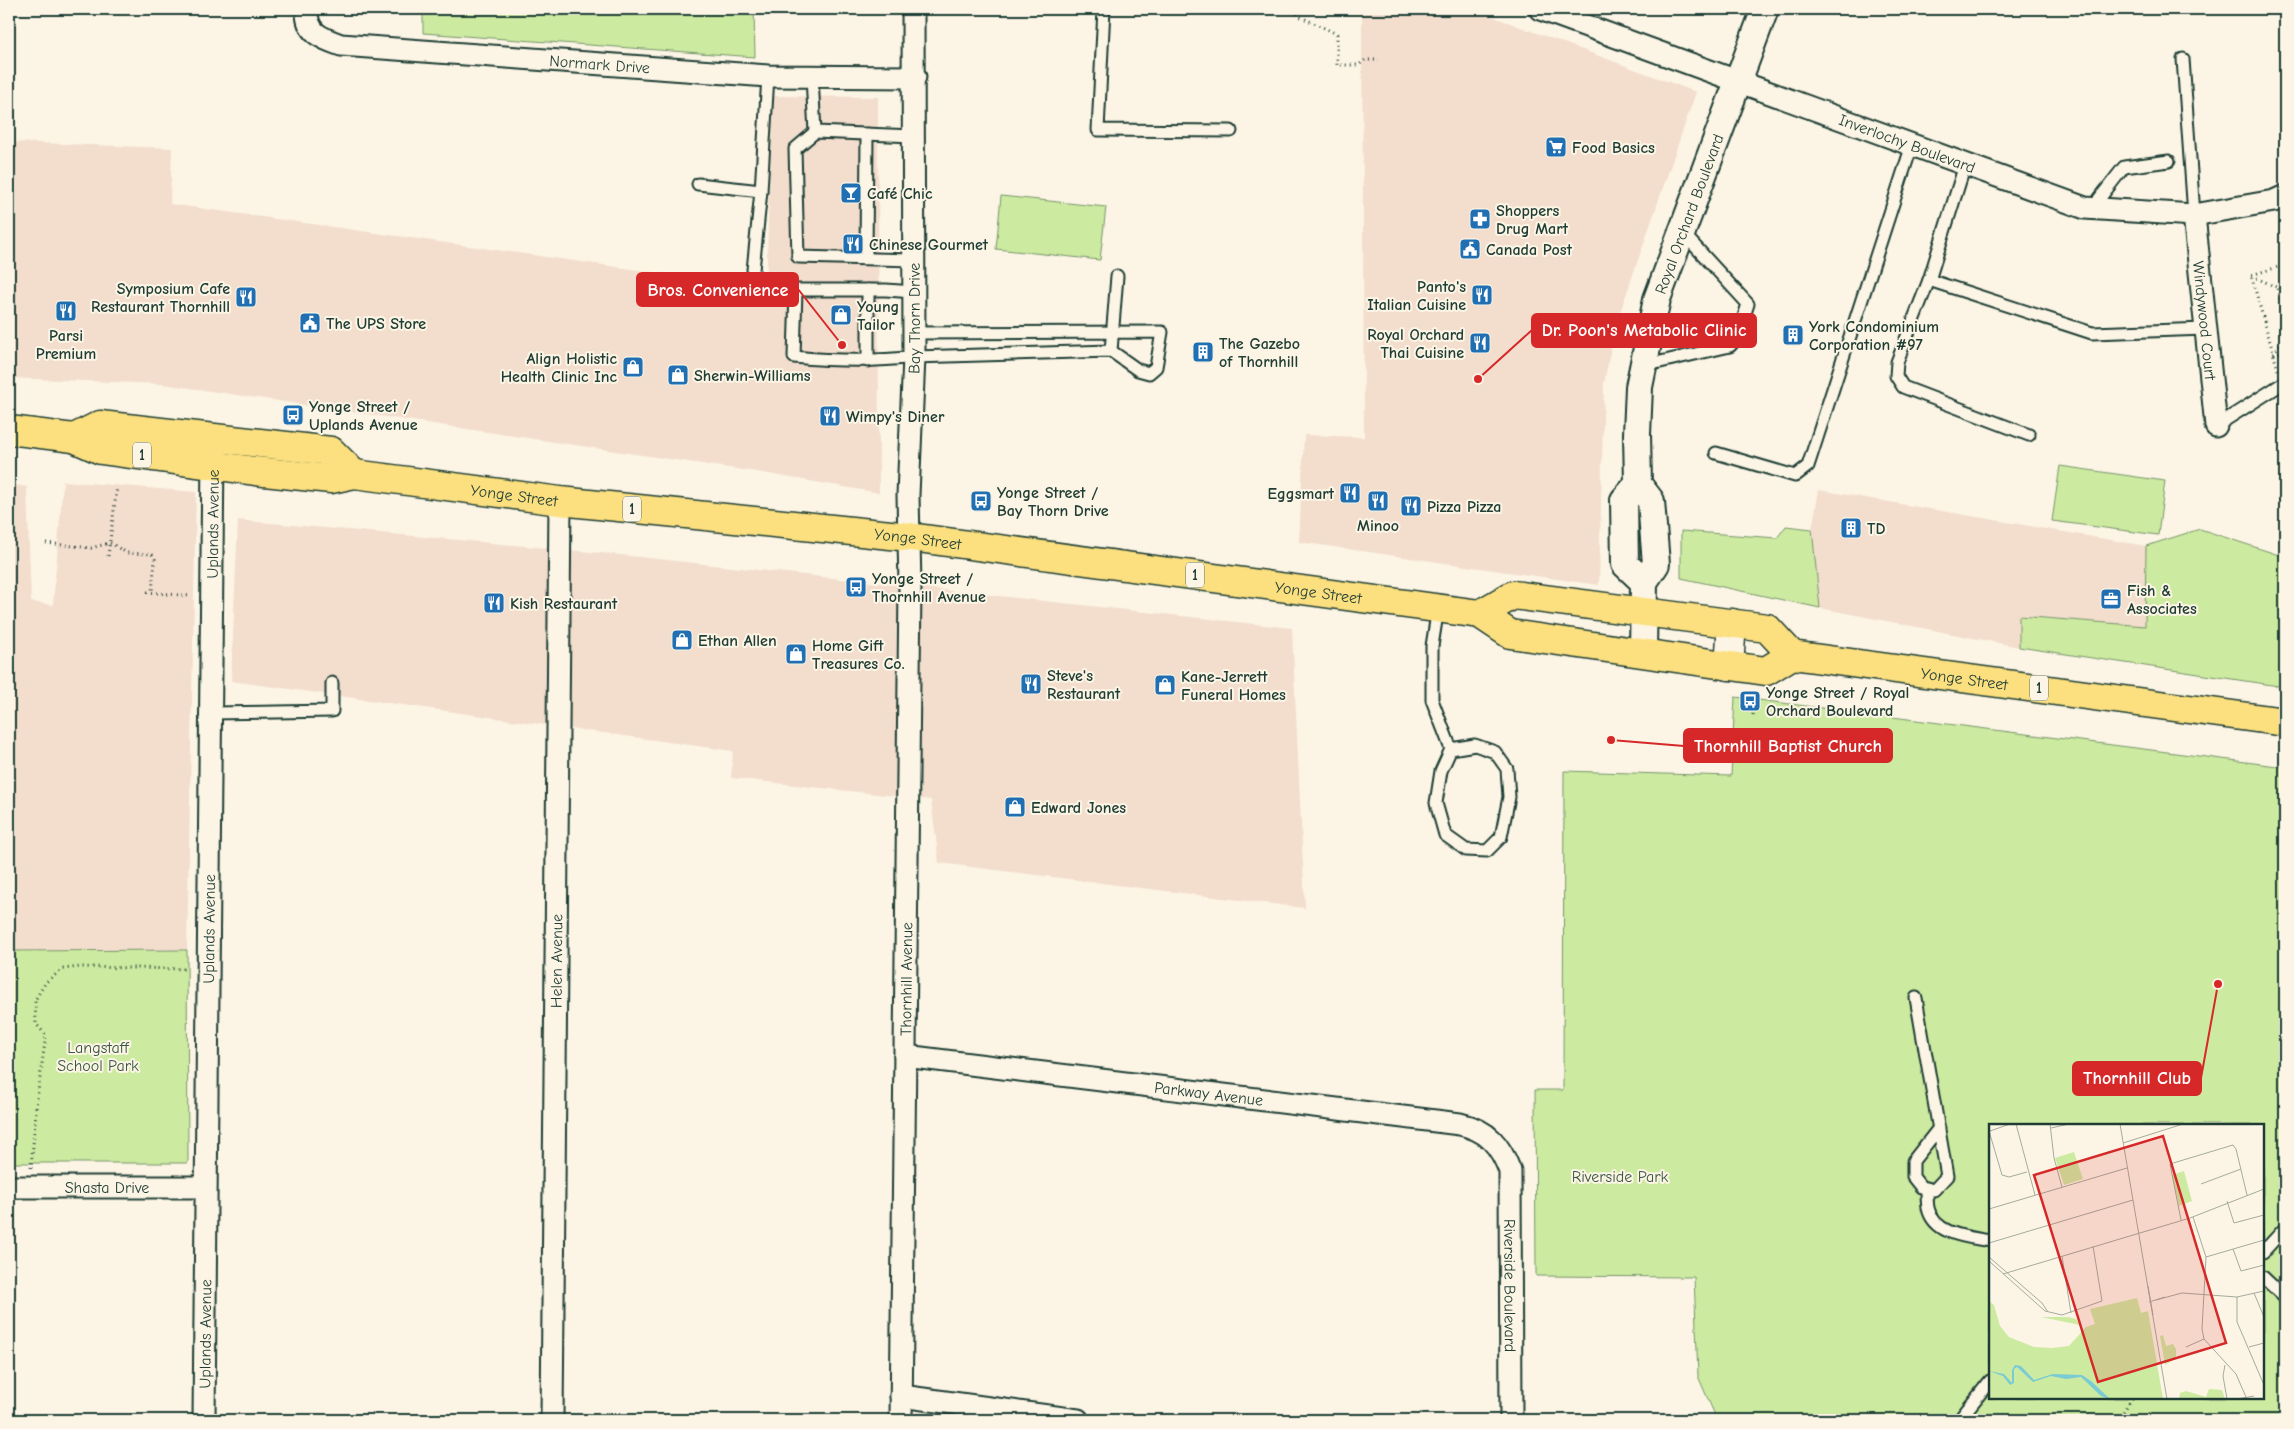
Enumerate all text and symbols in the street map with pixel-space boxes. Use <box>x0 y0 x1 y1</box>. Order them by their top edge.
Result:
street label: Normark Drive <box>549 52 651 77</box>
street label: Inverlochy Boulevard <box>1836 111 1978 177</box>
street label: Royal Orchard Boulevard <box>1652 132 1728 297</box>
supermarket icon: Food Basics <box>1544 135 1568 159</box>
place label: Food Basics <box>1572 139 1655 157</box>
bar icon: Café Chic <box>839 181 863 205</box>
place label: Café Chic <box>867 185 933 203</box>
place label: Shoppers Drug Mart <box>1496 202 1569 238</box>
pharmacy icon: Shoppers Drug Mart <box>1468 207 1492 231</box>
restaurant icon: Chinese Gourmet <box>841 232 865 256</box>
place label: Chinese Gourmet <box>869 236 989 254</box>
public building icon: Canada Post <box>1458 237 1482 261</box>
place label: Canada Post <box>1486 241 1573 259</box>
street label: Windywood Court <box>2189 260 2219 381</box>
street label: Bay Thorn Drive <box>905 263 924 374</box>
callout: Bros. Convenience <box>637 273 798 306</box>
place label: Panto's Italian Cuisine <box>1367 278 1466 314</box>
place label: Symposium Cafe Restaurant Thornhill <box>91 280 230 316</box>
text: Bros. Convenience <box>648 280 789 301</box>
restaurant icon: Panto's Italian Cuisine <box>1470 283 1494 307</box>
restaurant icon: Symposium Cafe Restaurant Thornhill <box>234 285 258 309</box>
place label: Young Tailor <box>857 298 899 334</box>
restaurant icon: Parsi Premium <box>54 299 78 323</box>
shop icon: Young Tailor <box>829 303 853 327</box>
public building icon: The UPS Store <box>298 311 322 335</box>
callout: Dr. Poon's Metabolic Clinic <box>1532 314 1756 347</box>
place label: The UPS Store <box>326 315 426 333</box>
place label: York Condominium Corporation #97 <box>1809 318 1939 354</box>
text: Dr. Poon's Metabolic Clinic <box>1542 320 1747 341</box>
building icon: York Condominium Corporation #97 <box>1781 323 1805 347</box>
place label: Royal Orchard Thai Cuisine <box>1367 326 1464 362</box>
place label: Parsi Premium <box>36 327 96 363</box>
restaurant icon: Royal Orchard Thai Cuisine <box>1468 331 1492 355</box>
place label: The Gazebo of Thornhill <box>1219 335 1300 371</box>
building icon: The Gazebo of Thornhill <box>1191 340 1215 364</box>
place label: Align Holistic Health Clinic Inc <box>501 350 617 386</box>
shop icon: Align Holistic Health Clinic Inc <box>621 355 645 379</box>
shop icon: Sherwin-Williams <box>666 363 690 387</box>
place label: Sherwin-Williams <box>694 367 811 385</box>
place label: Yonge Street / Uplands Avenue <box>309 398 418 434</box>
bus stop icon: Yonge Street / Uplands Avenue <box>281 403 305 427</box>
restaurant icon: Wimpy's Diner <box>818 404 842 428</box>
place label: Wimpy's Diner <box>846 408 945 426</box>
road number: 1 <box>133 442 151 468</box>
street label: Uplands Avenue <box>204 469 223 579</box>
street label: Yonge Street <box>469 481 559 511</box>
restaurant icon: Eggsmart <box>1338 481 1362 505</box>
place label: Yonge Street / Bay Thorn Drive <box>997 484 1109 520</box>
place label: Eggsmart <box>1268 485 1335 503</box>
bus stop icon: Yonge Street / Bay Thorn Drive <box>969 489 993 513</box>
restaurant icon: Minoo <box>1366 489 1390 513</box>
restaurant icon: Pizza Pizza <box>1399 494 1423 518</box>
road number: 1 <box>623 496 641 522</box>
place label: Pizza Pizza <box>1427 498 1501 516</box>
building icon: TD <box>1839 516 1863 540</box>
place label: Minoo <box>1357 517 1399 535</box>
place label: TD <box>1867 520 1885 538</box>
street label: Yonge Street <box>873 525 963 554</box>
road number: 1 <box>1186 562 1204 588</box>
place label: Yonge Street / Thornhill Avenue <box>872 570 986 606</box>
bus stop icon: Yonge Street / Thornhill Avenue <box>844 575 868 599</box>
street label: Yonge Street <box>1273 578 1363 608</box>
place label: Fish & Associates <box>2127 582 2197 618</box>
office icon: Fish & Associates <box>2099 587 2123 611</box>
restaurant icon: Kish Restaurant <box>482 591 506 615</box>
place label: Kish Restaurant <box>510 595 618 613</box>
shop icon: Ethan Allen <box>670 628 694 652</box>
place label: Ethan Allen <box>698 632 777 650</box>
place label: Home Gift Treasures Co. <box>812 637 905 673</box>
shop icon: Home Gift Treasures Co. <box>784 642 808 666</box>
street label: Yonge Street <box>1920 665 2009 694</box>
place label: Steve's Restaurant <box>1047 667 1121 703</box>
place label: Kane-Jerrett Funeral Homes <box>1181 668 1286 704</box>
restaurant icon: Steve's Restaurant <box>1019 672 1043 696</box>
shop icon: Kane-Jerrett Funeral Homes <box>1153 673 1177 697</box>
road number: 1 <box>2030 676 2048 700</box>
place label: Yonge Street / Royal Orchard Boulevard <box>1766 684 1909 720</box>
bus stop icon: Yonge Street / Royal Orchard Boulevard <box>1738 689 1762 713</box>
callout: Thornhill Baptist Church <box>1684 729 1892 762</box>
text: Thornhill Baptist Church <box>1694 736 1882 757</box>
shop icon: Edward Jones <box>1003 795 1027 819</box>
place label: Edward Jones <box>1031 799 1126 817</box>
street label: Uplands Avenue <box>200 874 219 984</box>
street label: Helen Avenue <box>548 914 566 1008</box>
street label: Thornhill Avenue <box>897 922 916 1036</box>
park label: Langstaff School Park <box>57 1039 139 1075</box>
callout: Thornhill Club <box>2073 1062 2201 1095</box>
text: Thornhill Club <box>2083 1068 2191 1089</box>
street label: Parkway Avenue <box>1153 1079 1264 1110</box>
inset map <box>1989 1124 2264 1399</box>
park label: Riverside Park <box>1572 1168 1669 1186</box>
street label: Shasta Drive <box>65 1179 149 1197</box>
street label: Riverside Boulevard <box>1500 1219 1519 1352</box>
street label: Uplands Avenue <box>196 1279 215 1389</box>

